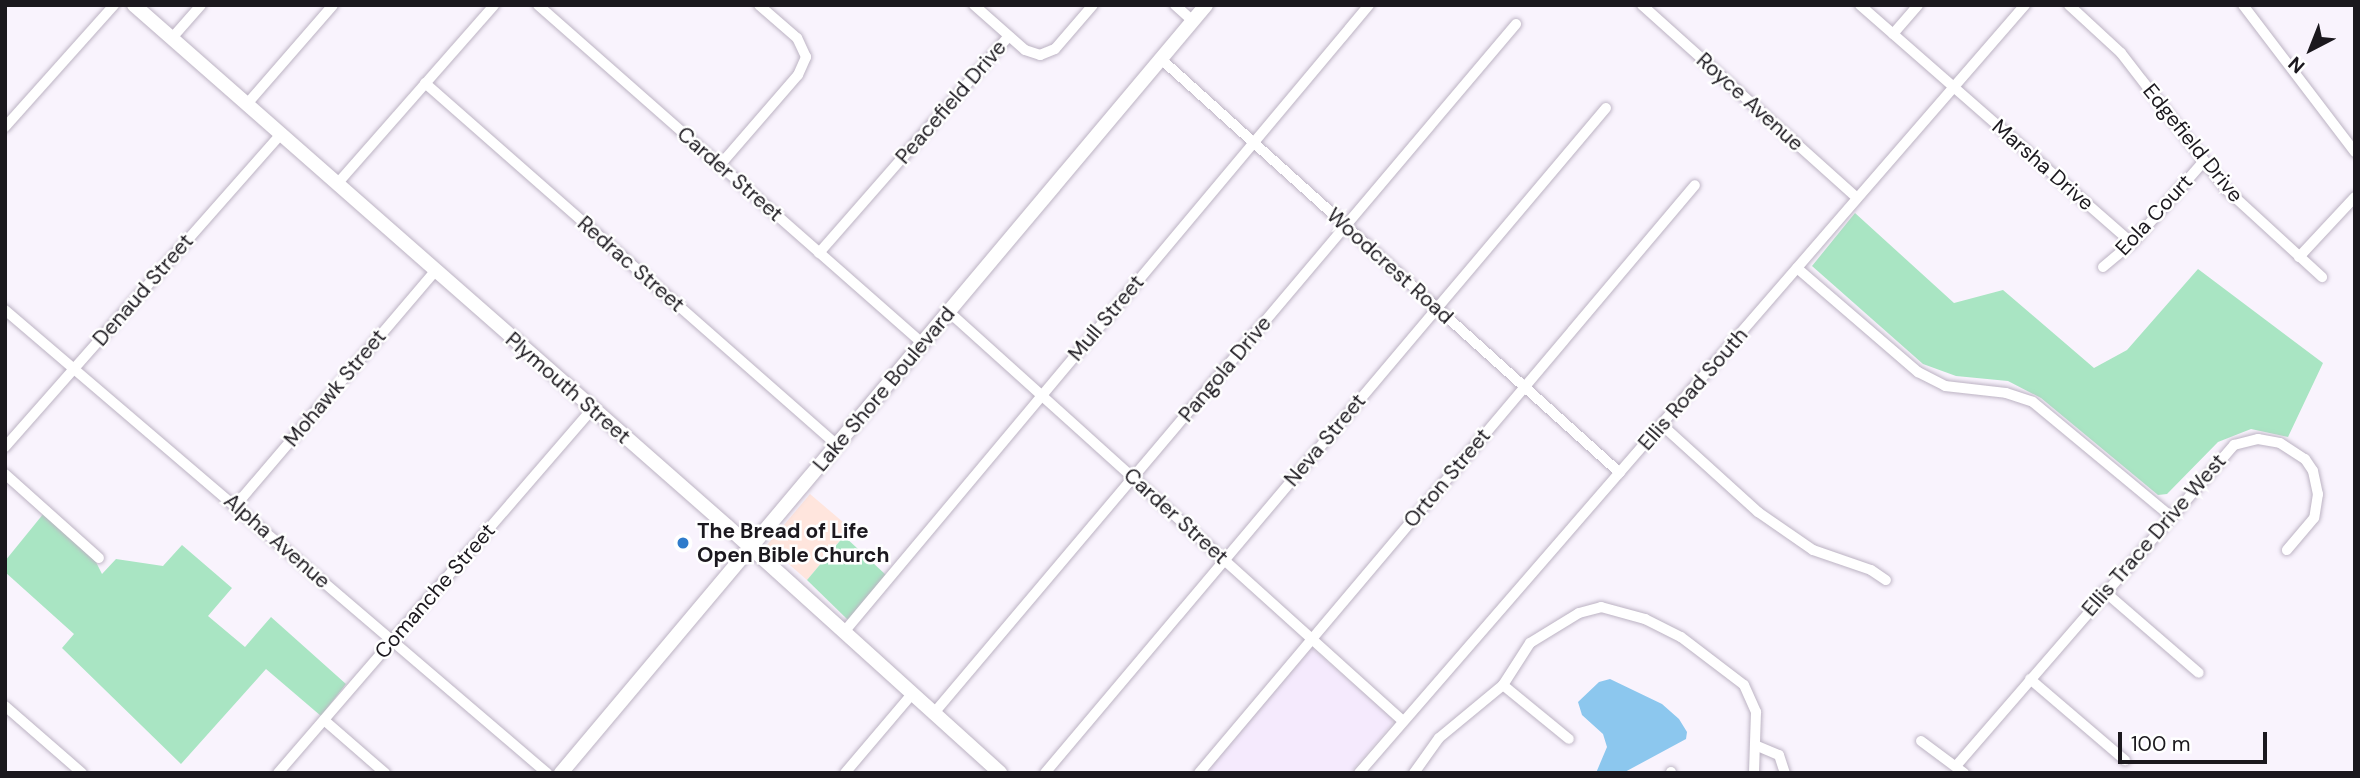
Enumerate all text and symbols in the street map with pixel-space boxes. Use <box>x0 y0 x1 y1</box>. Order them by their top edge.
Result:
north arrow <box>2276 14 2346 84</box>
street label: Peacefield Drive <box>890 35 1012 169</box>
street label: Royce Avenue <box>1691 47 1809 157</box>
text: N <box>2283 51 2310 79</box>
street label: Edgefield Drive <box>2138 79 2248 207</box>
street label: Marsha Drive <box>1987 114 2099 216</box>
street label: Carder Street <box>672 121 788 227</box>
street label: Eola Court <box>2110 169 2198 261</box>
street label: Woodcrest Road <box>1322 203 1458 329</box>
street label: Redrac Street <box>572 211 690 317</box>
street label: Denaud Street <box>88 229 198 351</box>
street label: Mull Street <box>1063 270 1149 366</box>
street label: Lake Shore Boulevard <box>808 302 960 476</box>
street label: Pangola Drive <box>1173 311 1277 427</box>
street label: Ellis Road South <box>1633 323 1753 455</box>
street label: Mohawk Street <box>279 324 391 452</box>
street label: Plymouth Street <box>500 327 636 449</box>
street label: Neva Street <box>1279 389 1371 491</box>
street label: Orton Street <box>1398 423 1496 533</box>
street label: Ellis Trace Drive West <box>2077 449 2231 621</box>
street label: Carder Street <box>1119 463 1233 569</box>
street label: Alpha Avenue <box>219 488 335 594</box>
street label: Comanche Street <box>369 518 501 664</box>
place label: The Bread of Life Open Bible Church <box>697 518 889 568</box>
marker: The Bread of Life Open Bible Church <box>675 535 691 551</box>
scale bar <box>2122 718 2271 762</box>
text: 100 m <box>2131 730 2191 758</box>

